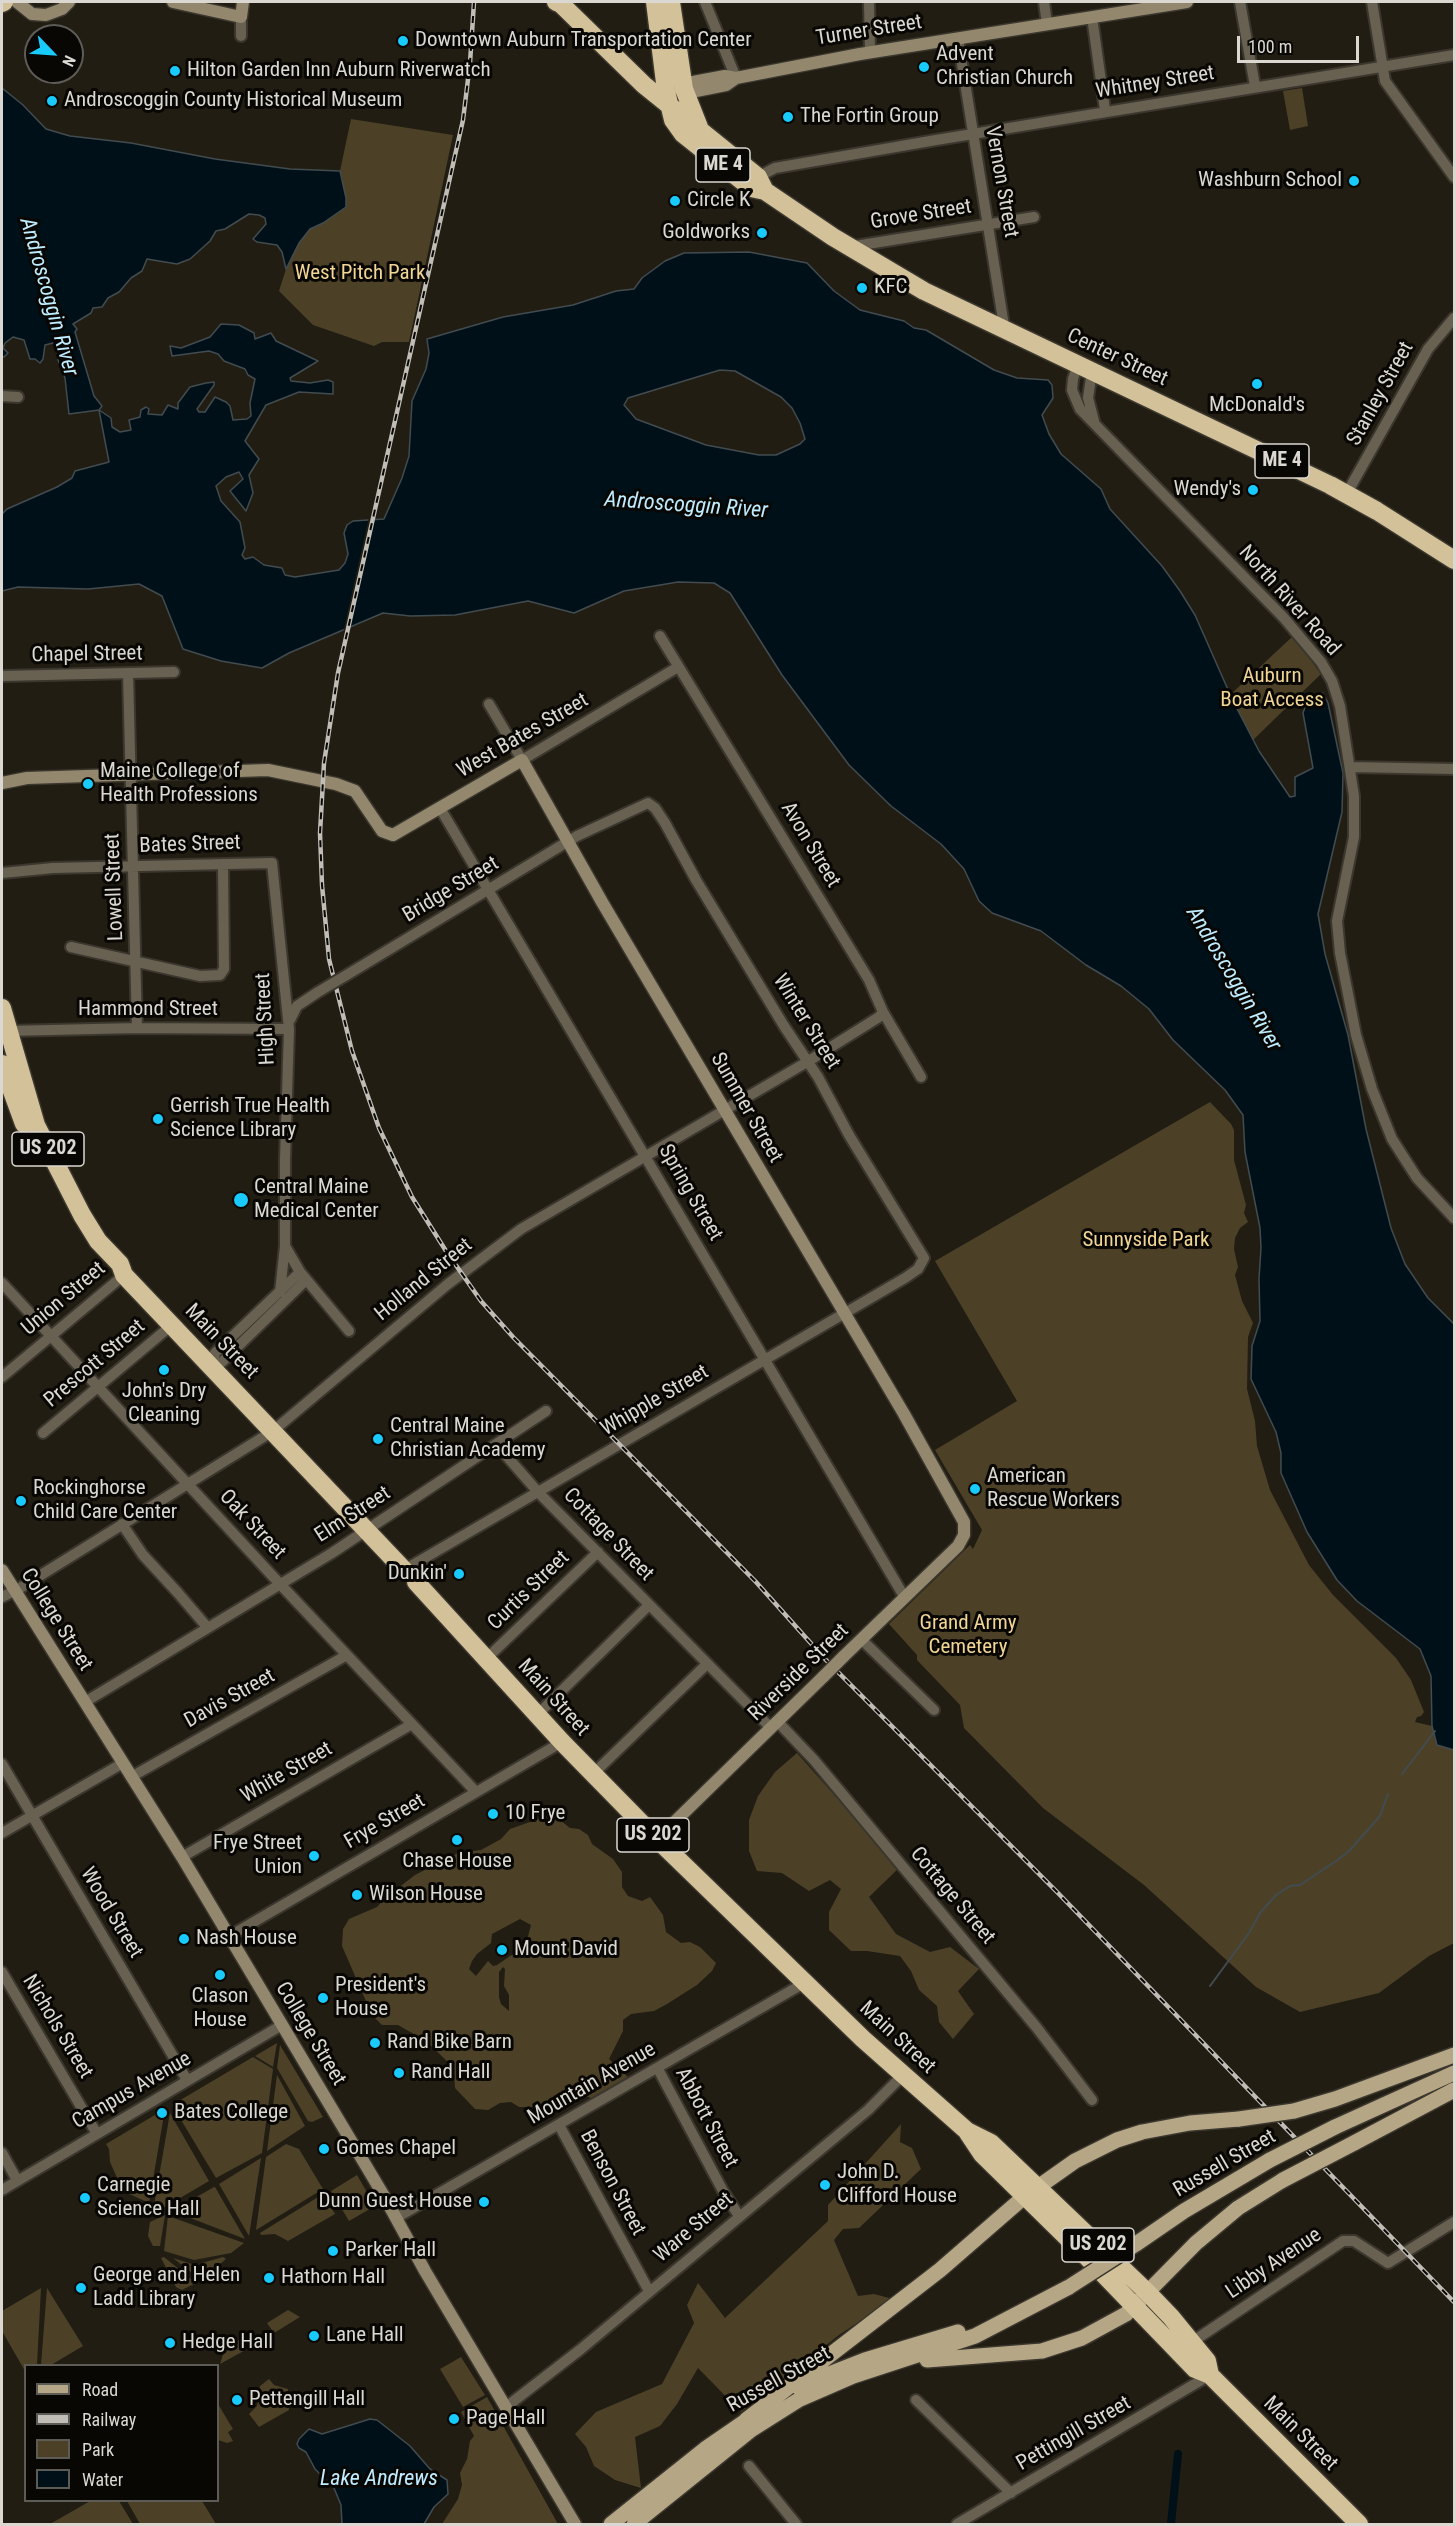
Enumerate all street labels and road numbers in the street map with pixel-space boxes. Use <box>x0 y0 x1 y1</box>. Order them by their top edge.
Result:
street label: Turner Street <box>814 10 924 52</box>
street label: Whitney Street <box>1094 61 1216 105</box>
street label: Vernon Street <box>979 124 1023 240</box>
road number: ME 4 <box>696 148 750 182</box>
street label: Grove Street <box>869 195 973 235</box>
street label: Center Street <box>1063 324 1171 392</box>
street label: Stanley Street <box>1342 338 1420 450</box>
road number: ME 4 <box>1255 444 1309 478</box>
street label: North River Road <box>1233 541 1345 661</box>
street label: Chapel Street <box>31 641 143 669</box>
street label: West Bates Street <box>453 688 593 784</box>
street label: Avon Street <box>775 798 845 892</box>
street label: Bates Street <box>139 831 241 859</box>
street label: Lowell Street <box>101 833 129 941</box>
street label: Bridge Street <box>399 852 503 928</box>
street label: Winter Street <box>767 970 845 1074</box>
street label: High Street <box>251 972 281 1066</box>
street label: Hammond Street <box>78 997 218 1023</box>
street label: Summer Street <box>704 1048 788 1168</box>
road number: US 202 <box>12 1132 84 1166</box>
street label: Spring Street <box>652 1140 728 1246</box>
street label: Holland Street <box>370 1233 478 1327</box>
street label: Union Street <box>17 1257 111 1341</box>
street label: Main Street <box>179 1299 263 1385</box>
street label: Prescott Street <box>39 1315 151 1413</box>
street label: Whipple Street <box>597 1360 713 1442</box>
street label: Elm Street <box>310 1481 396 1549</box>
street label: Cottage Street <box>558 1483 658 1587</box>
street label: Oak Street <box>213 1485 291 1565</box>
street label: Curtis Street <box>483 1546 575 1636</box>
street label: College Street <box>15 1564 97 1676</box>
street label: Riverside Street <box>744 1619 854 1727</box>
street label: Main Street <box>512 1654 594 1742</box>
street label: Davis Street <box>180 1664 280 1734</box>
street label: White Street <box>237 1737 337 1809</box>
street label: Frye Street <box>340 1789 430 1855</box>
road number: US 202 <box>617 1818 689 1852</box>
street label: Cottage Street <box>904 1842 1000 1950</box>
street label: Wood Street <box>74 1863 148 1963</box>
street label: Nichols Street <box>16 1971 98 2083</box>
street label: College Street <box>269 1978 351 2090</box>
street label: Main Street <box>854 1996 940 2080</box>
street label: Mountain Avenue <box>524 2037 660 2131</box>
street label: Campus Avenue <box>68 2047 196 2135</box>
street label: Abbott Street <box>669 2064 743 2172</box>
street label: Russell Street <box>1169 2125 1281 2203</box>
street label: Benson Street <box>574 2126 650 2240</box>
street label: Ware Street <box>649 2188 739 2268</box>
street label: Libby Avenue <box>1222 2223 1326 2305</box>
road number: US 202 <box>1062 2228 1134 2262</box>
street label: Russell Street <box>723 2341 835 2419</box>
street label: Pettingill Street <box>1012 2391 1136 2477</box>
street label: Main Street <box>1258 2392 1342 2476</box>

